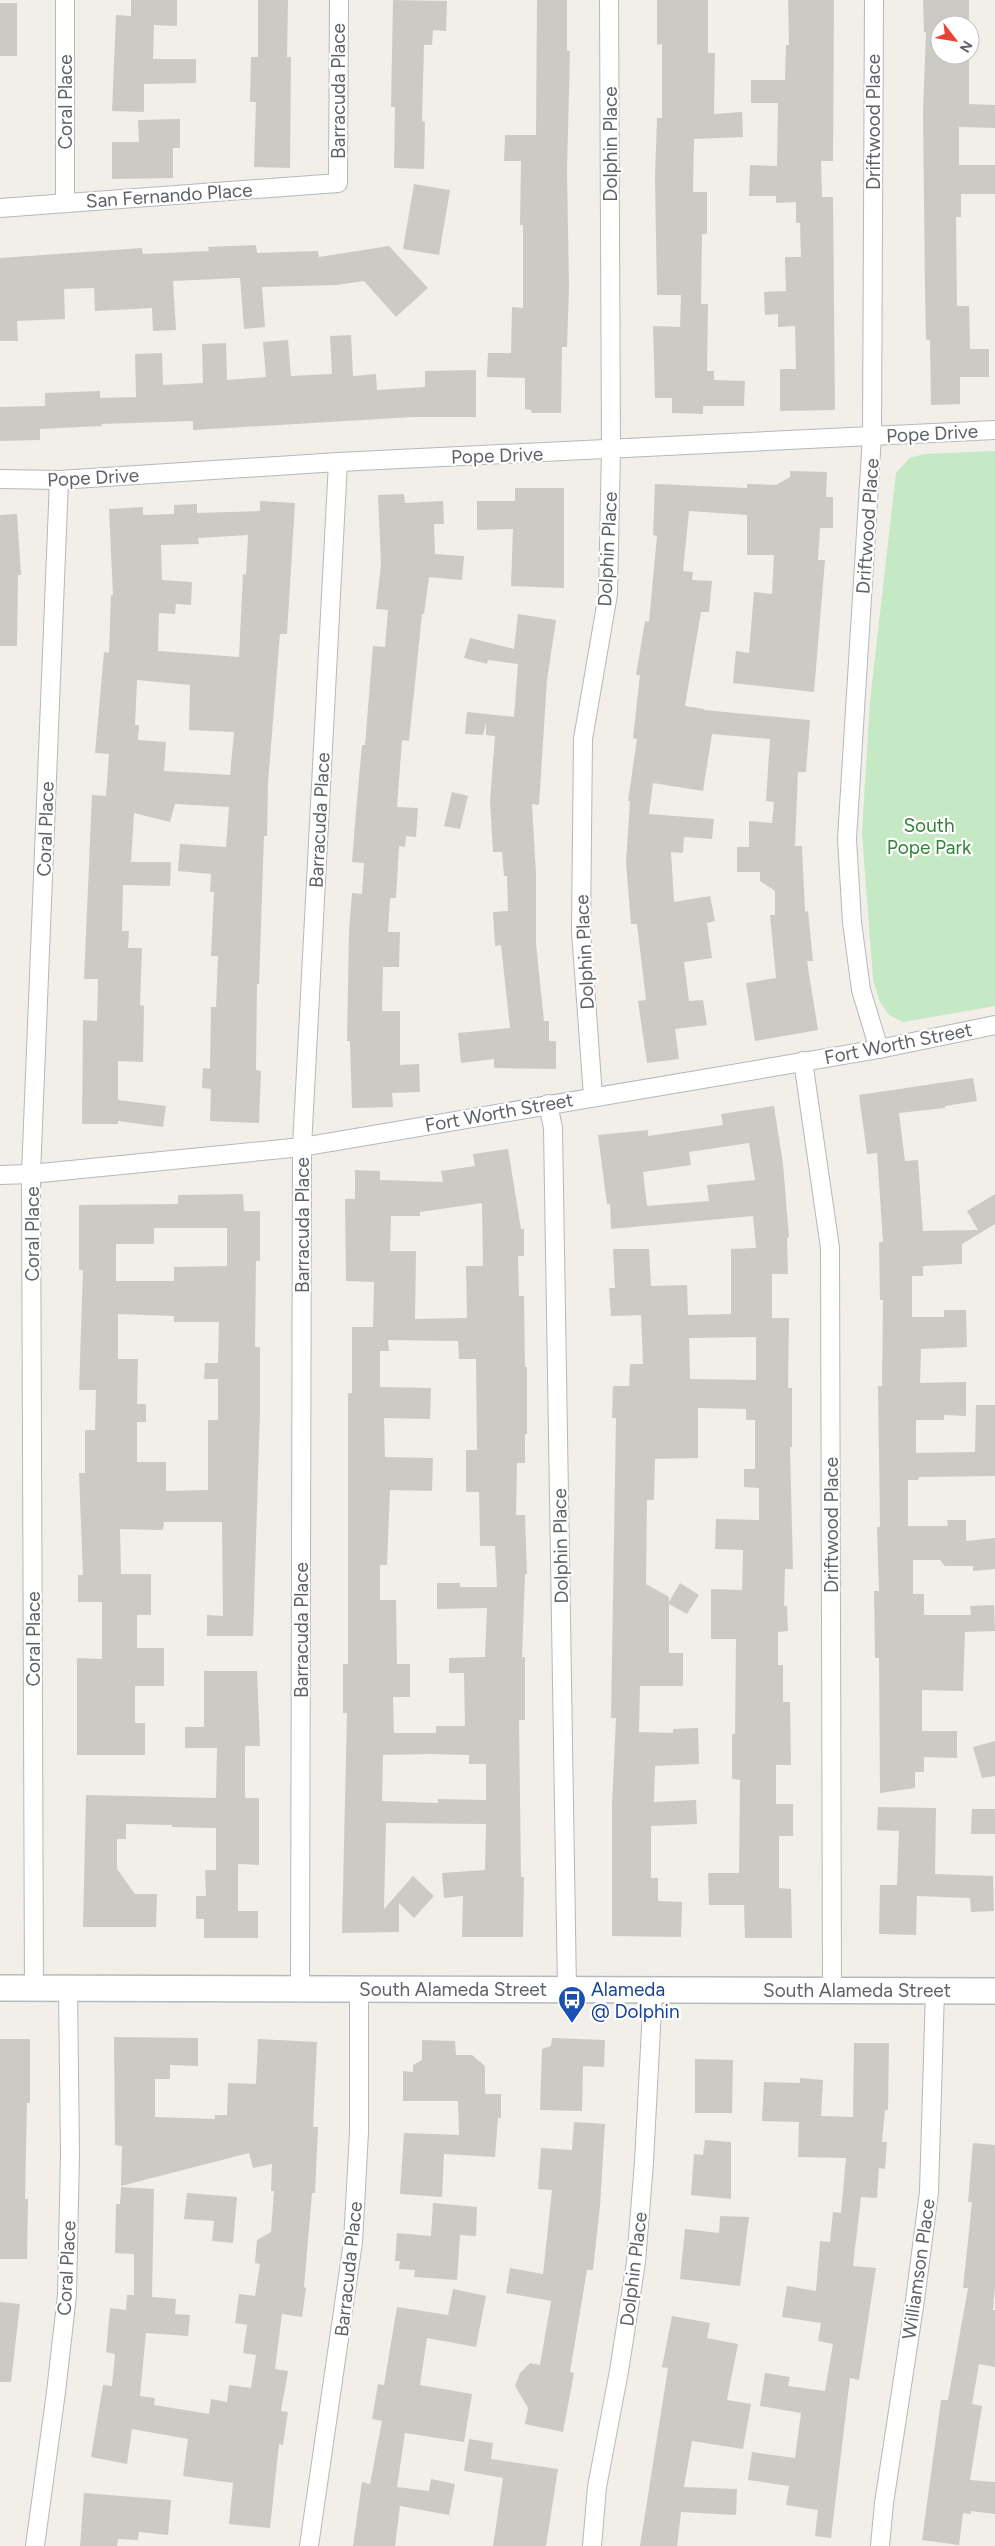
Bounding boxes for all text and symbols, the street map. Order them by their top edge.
north arrow [930,15,980,65]
street label: Barracuda Place [327,23,350,159]
text: N [956,37,976,55]
street label: Coral Place [54,54,77,150]
street label: Driftwood Place [862,54,885,190]
street label: Dolphin Place [599,86,622,202]
street label: San Fernando Place [85,178,253,213]
street label: Pope Drive [885,420,979,447]
street label: Pope Drive [451,442,543,469]
street label: Driftwood Place [851,457,884,595]
street label: Pope Drive [46,464,140,491]
street label: Dolphin Place [593,491,622,607]
street label: Barracuda Place [304,752,335,888]
street label: Coral Place [32,781,59,877]
park label: South Pope Park [887,814,972,859]
street label: Dolphin Place [570,894,599,1010]
street label: Fort Worth Street [822,1018,974,1069]
street label: Fort Worth Street [423,1088,575,1137]
street label: Barracuda Place [291,1157,314,1293]
street label: Coral Place [21,1186,44,1282]
street label: Driftwood Place [820,1457,843,1593]
street label: Dolphin Place [548,1488,573,1604]
street label: Barracuda Place [290,1562,313,1698]
street label: Coral Place [22,1591,45,1687]
street label: South Alameda Street [359,1978,547,2001]
place label: Alameda @ Dolphin [591,1978,680,2023]
street label: South Alameda Street [763,1979,951,2002]
bus stop icon: Alameda @ Dolphin [557,1985,587,2024]
street label: Williamson Place [897,2197,940,2341]
street label: Barracuda Place [330,2200,367,2338]
street label: Dolphin Place [615,2210,652,2328]
street label: Coral Place [53,2220,80,2316]

